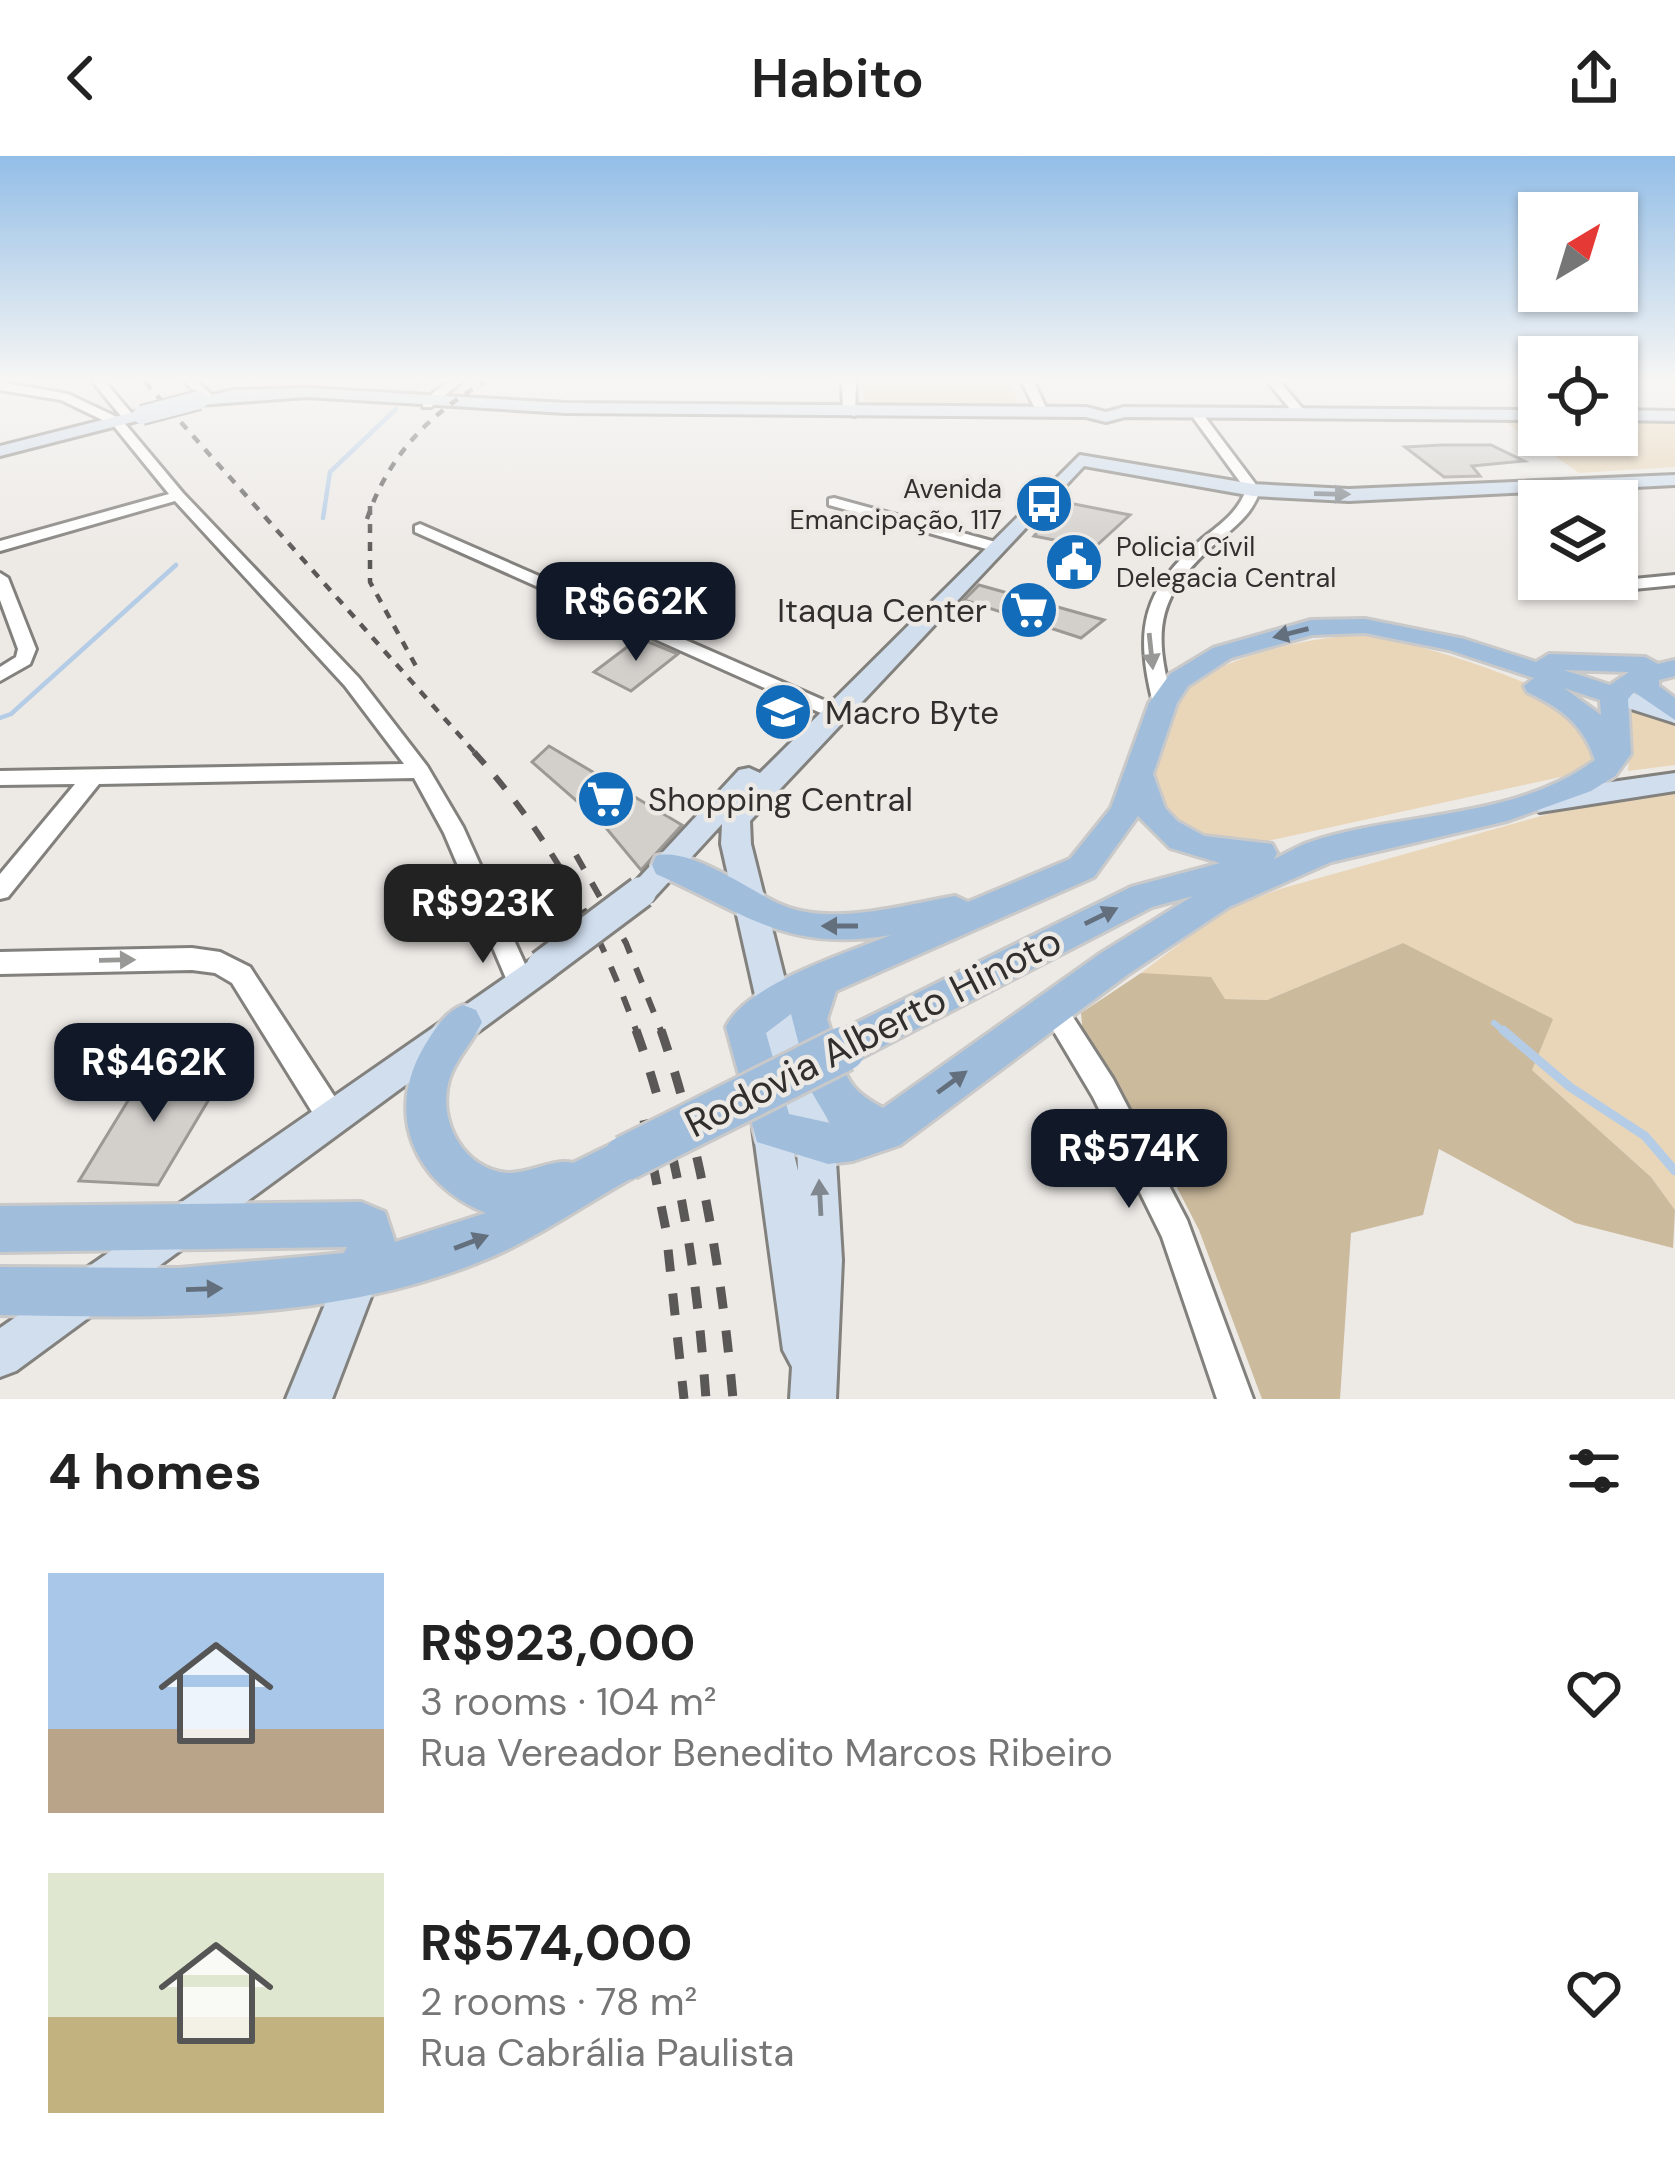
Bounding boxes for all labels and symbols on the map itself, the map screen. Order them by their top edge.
north arrow [1518,192,1638,312]
place label: Avenida Emancipação, 117 [789,471,1002,537]
bus stop icon: Avenida Emancipação, 117 [1013,473,1075,535]
one-way arrow [1314,484,1352,503]
place label: Policia Cívil Delegacia Central [1116,529,1336,595]
public building icon: Policia Cívil Delegacia Central [1043,531,1105,593]
pin: R$662K [538,562,734,664]
supermarket icon: Itaqua Center [998,579,1060,641]
place label: Itaqua Center [777,589,987,632]
one-way arrow [1272,624,1309,643]
one-way arrow [1141,633,1160,671]
school or university icon: Macro Byte [752,681,814,743]
place label: Macro Byte [825,691,999,734]
supermarket icon: Shopping Central [575,768,637,830]
place label: Shopping Central [648,778,913,821]
pin: R$923K [385,864,581,966]
one-way arrow [1084,906,1118,926]
street label: Rodovia Alberto Hinoto [676,915,1070,1149]
one-way arrow [820,916,858,936]
one-way arrow [99,951,137,970]
pin: R$462K [56,1023,252,1125]
one-way arrow [936,1071,967,1095]
pin: R$574K [1031,1109,1227,1211]
one-way arrow [810,1178,829,1216]
one-way arrow [454,1231,490,1250]
one-way arrow [186,1280,224,1299]

